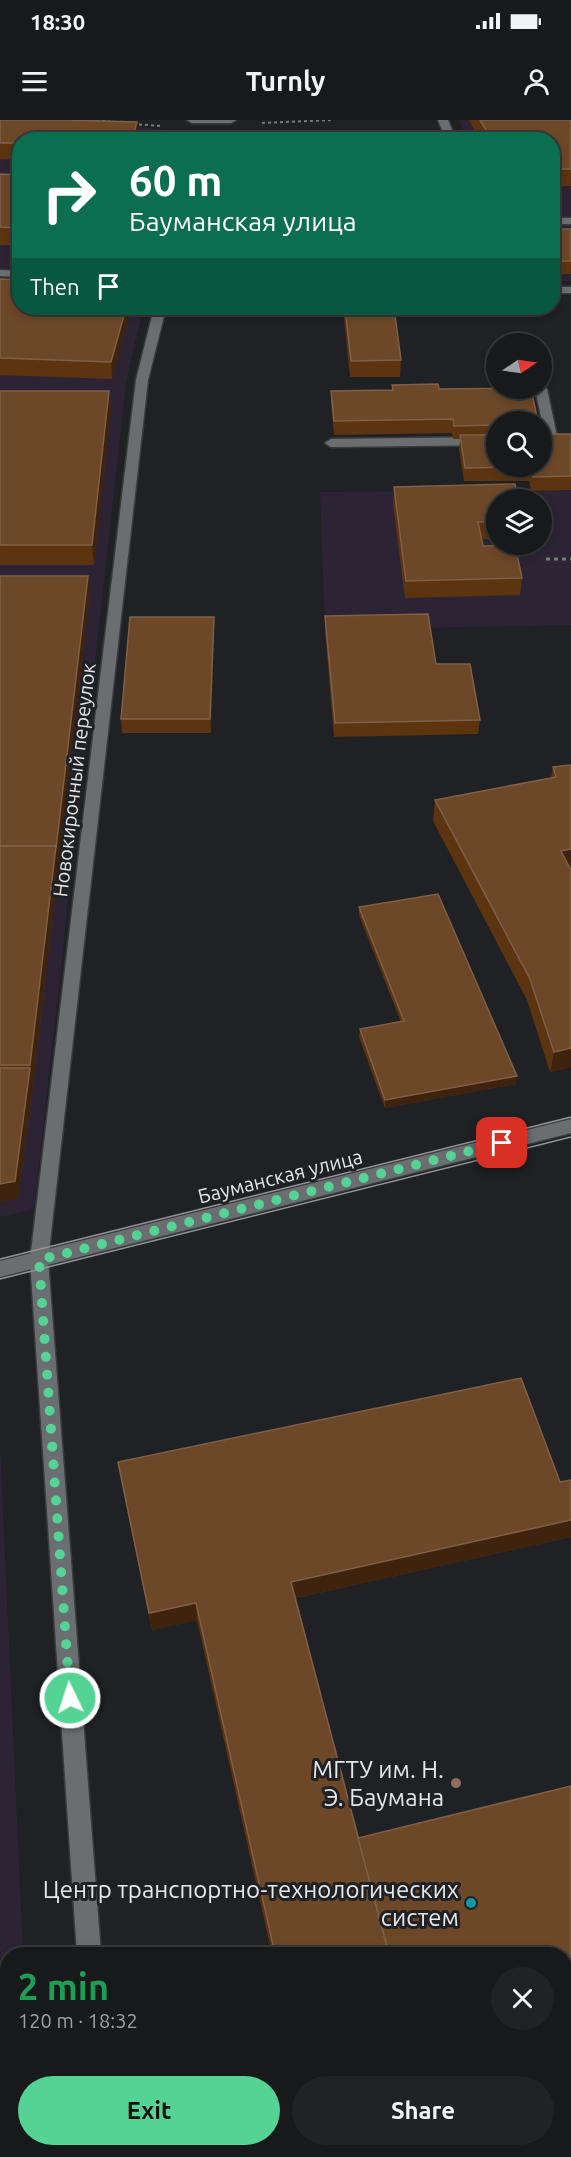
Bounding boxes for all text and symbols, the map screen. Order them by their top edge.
text: 18:30 [30,9,85,34]
icon: menu [18,65,51,98]
icon: person [520,65,553,98]
text: Turnly [246,66,325,96]
icon: right [30,156,108,234]
text: 60 m [129,157,223,204]
text: Бауманская улица [129,206,357,236]
icon: arrive [92,270,125,303]
text: Then [30,274,80,299]
north arrow [486,333,552,399]
map controls [486,333,552,555]
button: search [486,411,552,477]
button: layers [486,489,552,555]
street label: Новокирочный переулок [48,662,100,898]
pin [476,1117,527,1168]
icon: arrive [485,1126,518,1159]
street label: Бауманская улица [195,1144,365,1208]
position arrow [38,1666,102,1730]
place label: МГТУ им. Н. Э. Баумана [312,1756,444,1811]
marker: МГТУ им. Н. Э. Баумана [449,1776,463,1790]
place label: Центр транспортно-технологических систем [43,1876,459,1931]
marker: Центр транспортно-технологических систем [464,1896,478,1910]
text: 2 min [18,1966,109,2007]
button: close [491,1967,554,2030]
text: 120 m · 18:32 [18,2009,138,2032]
button: Exit [18,2076,280,2145]
button: Share [292,2076,554,2145]

